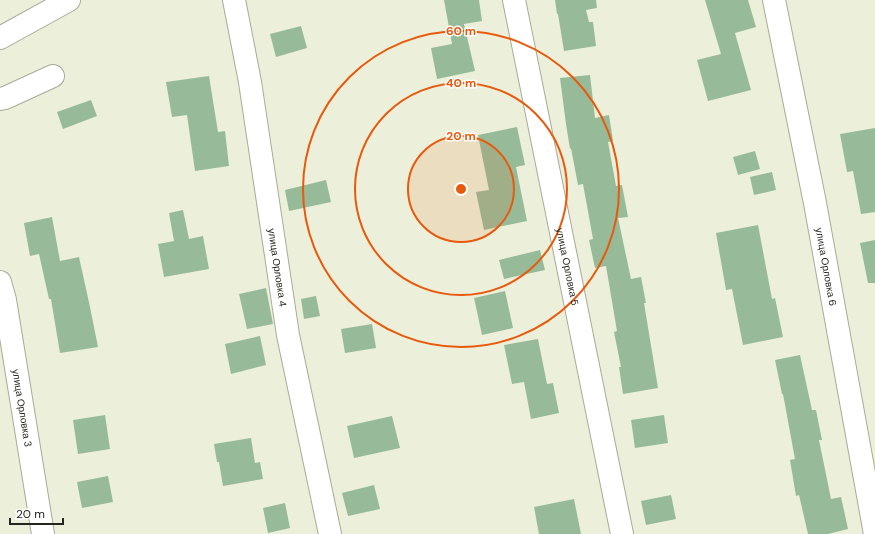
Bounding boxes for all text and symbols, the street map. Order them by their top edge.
text: 60 m [446,23,476,39]
text: 40 m [446,75,476,91]
text: 20 m [446,128,476,144]
centre of rings [454,182,468,196]
street label: улица Орловка 4 [265,227,290,307]
street label: улица Орловка 5 [553,227,582,307]
street label: улица Орловка 6 [813,227,840,307]
street label: улица Орловка 3 [9,368,35,448]
scale bar [10,500,63,526]
text: 20 m [16,506,45,522]

